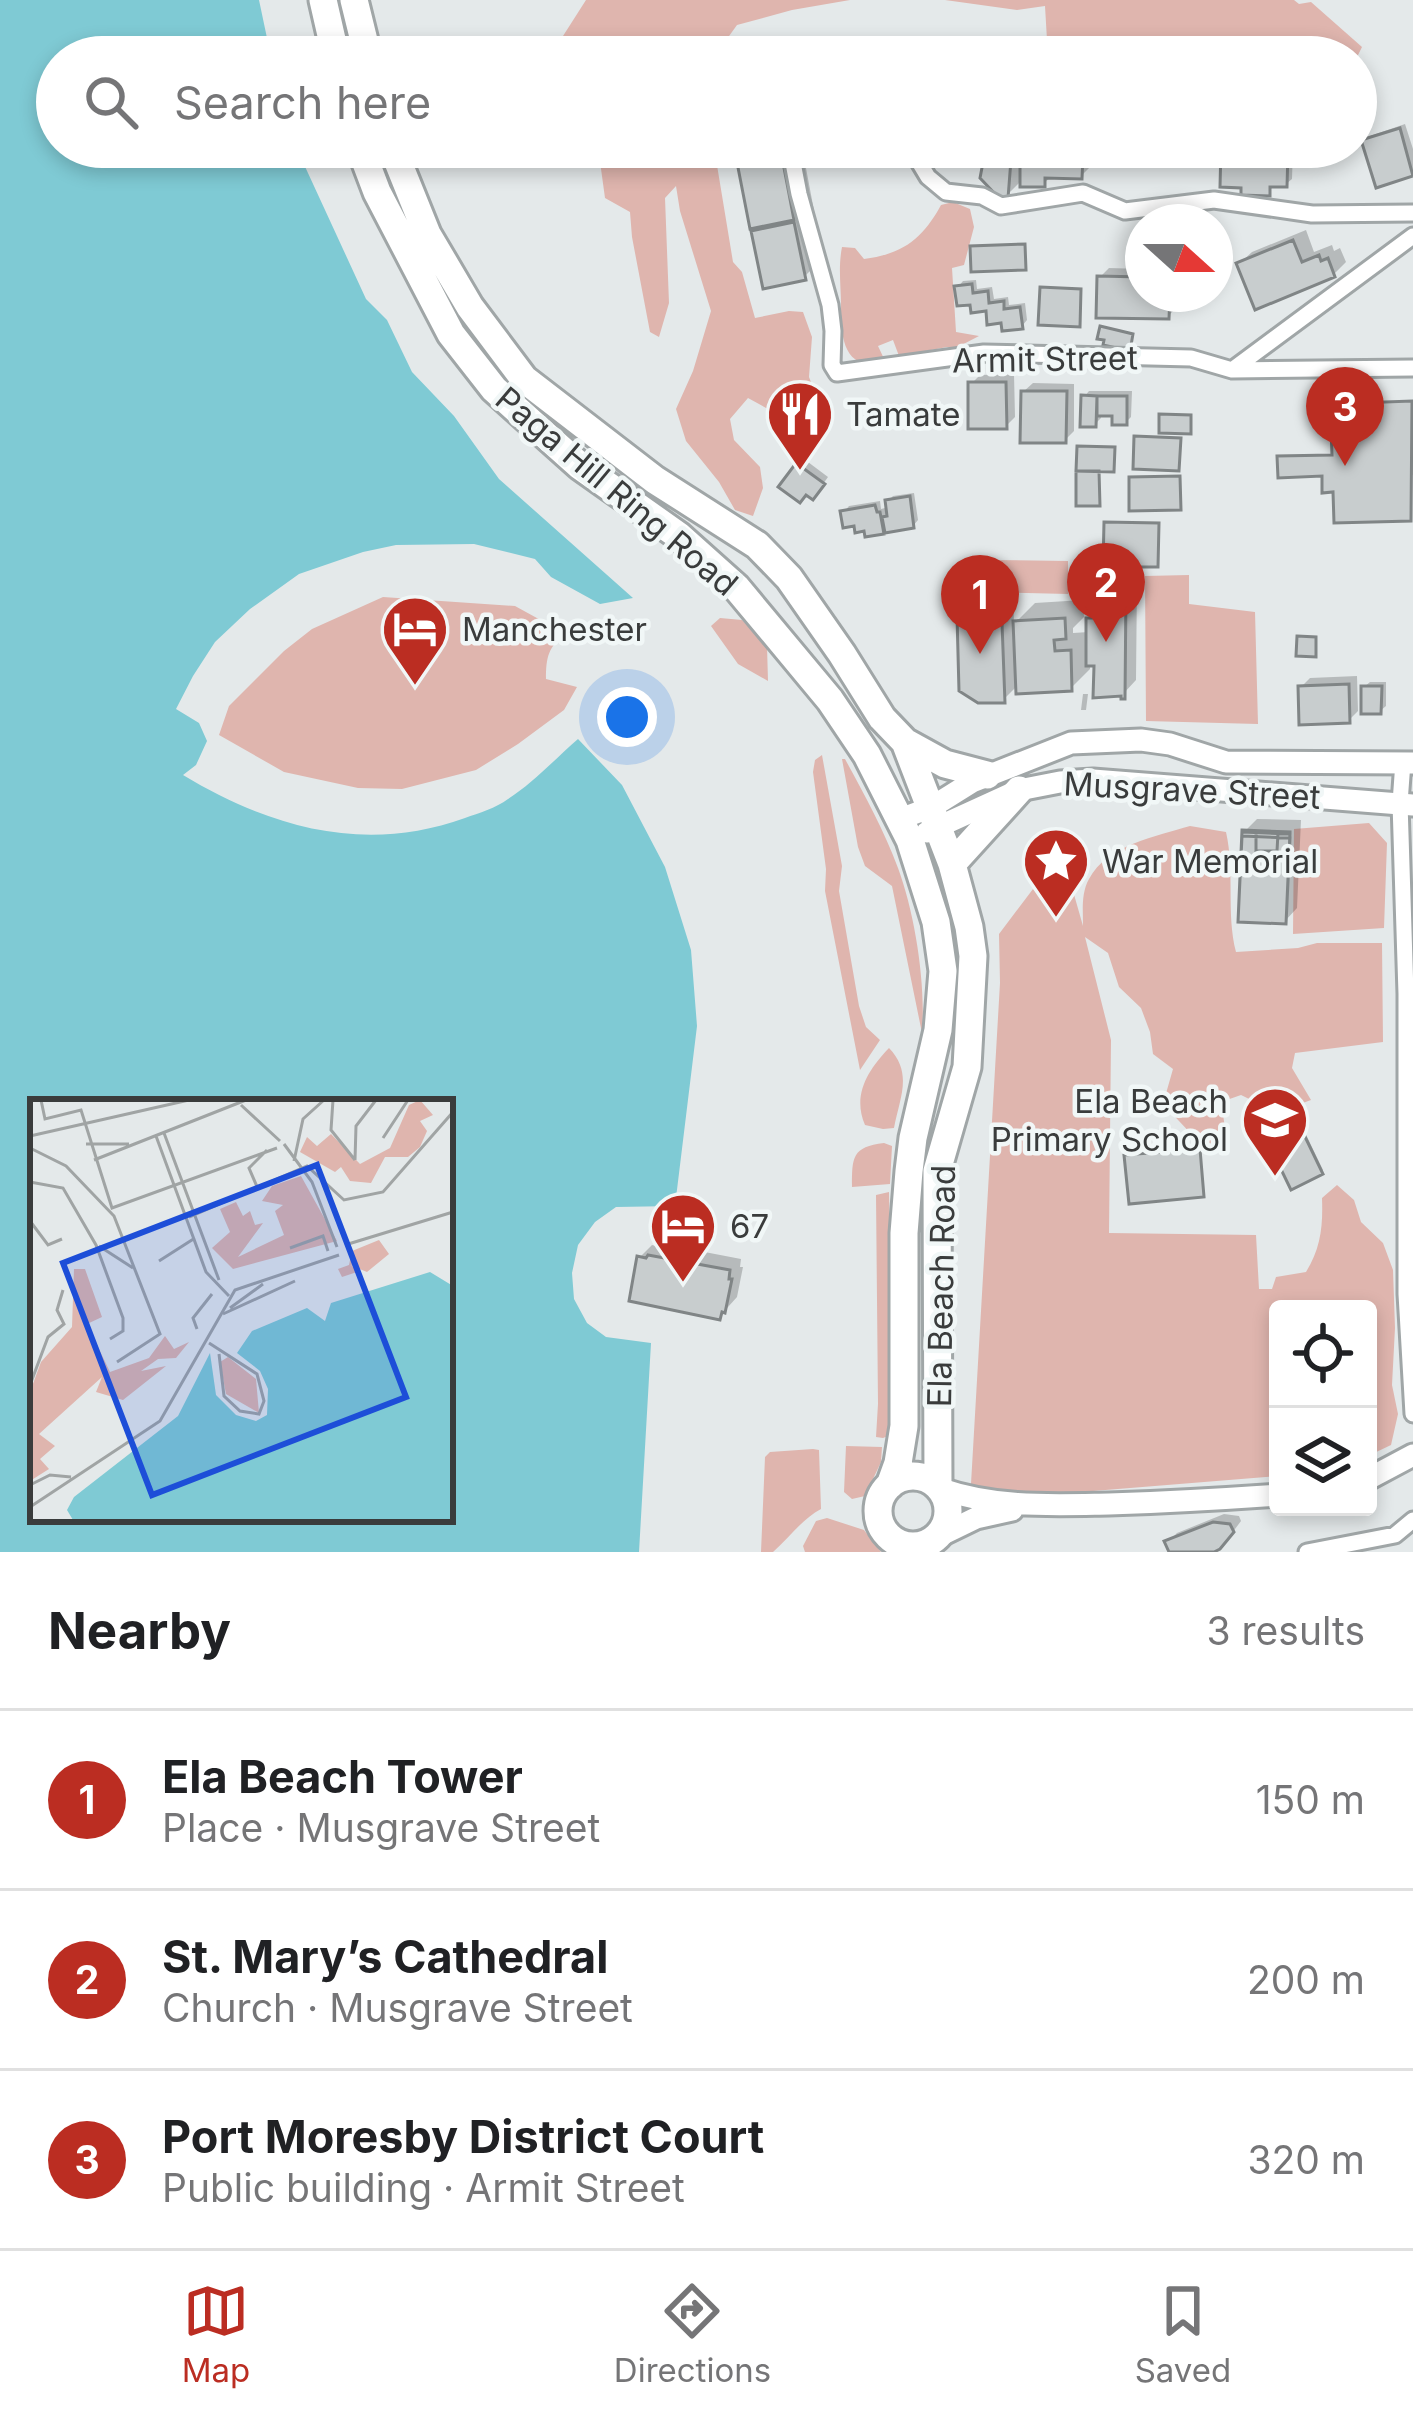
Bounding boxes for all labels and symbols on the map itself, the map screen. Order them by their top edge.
north arrow [1125,204,1233,312]
street label: Armit Street [952,337,1138,381]
pin: 3 [1306,367,1384,466]
street label: Paga Hill Ring Road [488,378,746,604]
restaurant icon: Tamate [765,379,835,473]
place label: Tamate [846,394,961,434]
pin: 2 [1067,543,1145,642]
pin: 1 [941,555,1019,654]
hotel icon: Manchester [380,594,450,688]
place label: Manchester [462,609,647,649]
your location [597,687,657,747]
street label: Musgrave Street [1063,763,1322,817]
place icon: War Memorial [1021,826,1091,920]
place label: War Memorial [1102,841,1318,881]
place label: Ela Beach Primary School [991,1081,1228,1159]
school or university icon: Ela Beach Primary School [1240,1085,1310,1179]
inset map [30,1099,453,1522]
street label: Ela Beach Road [919,1164,963,1408]
hotel icon: 67 [648,1191,718,1285]
place label: 67 [730,1206,769,1246]

